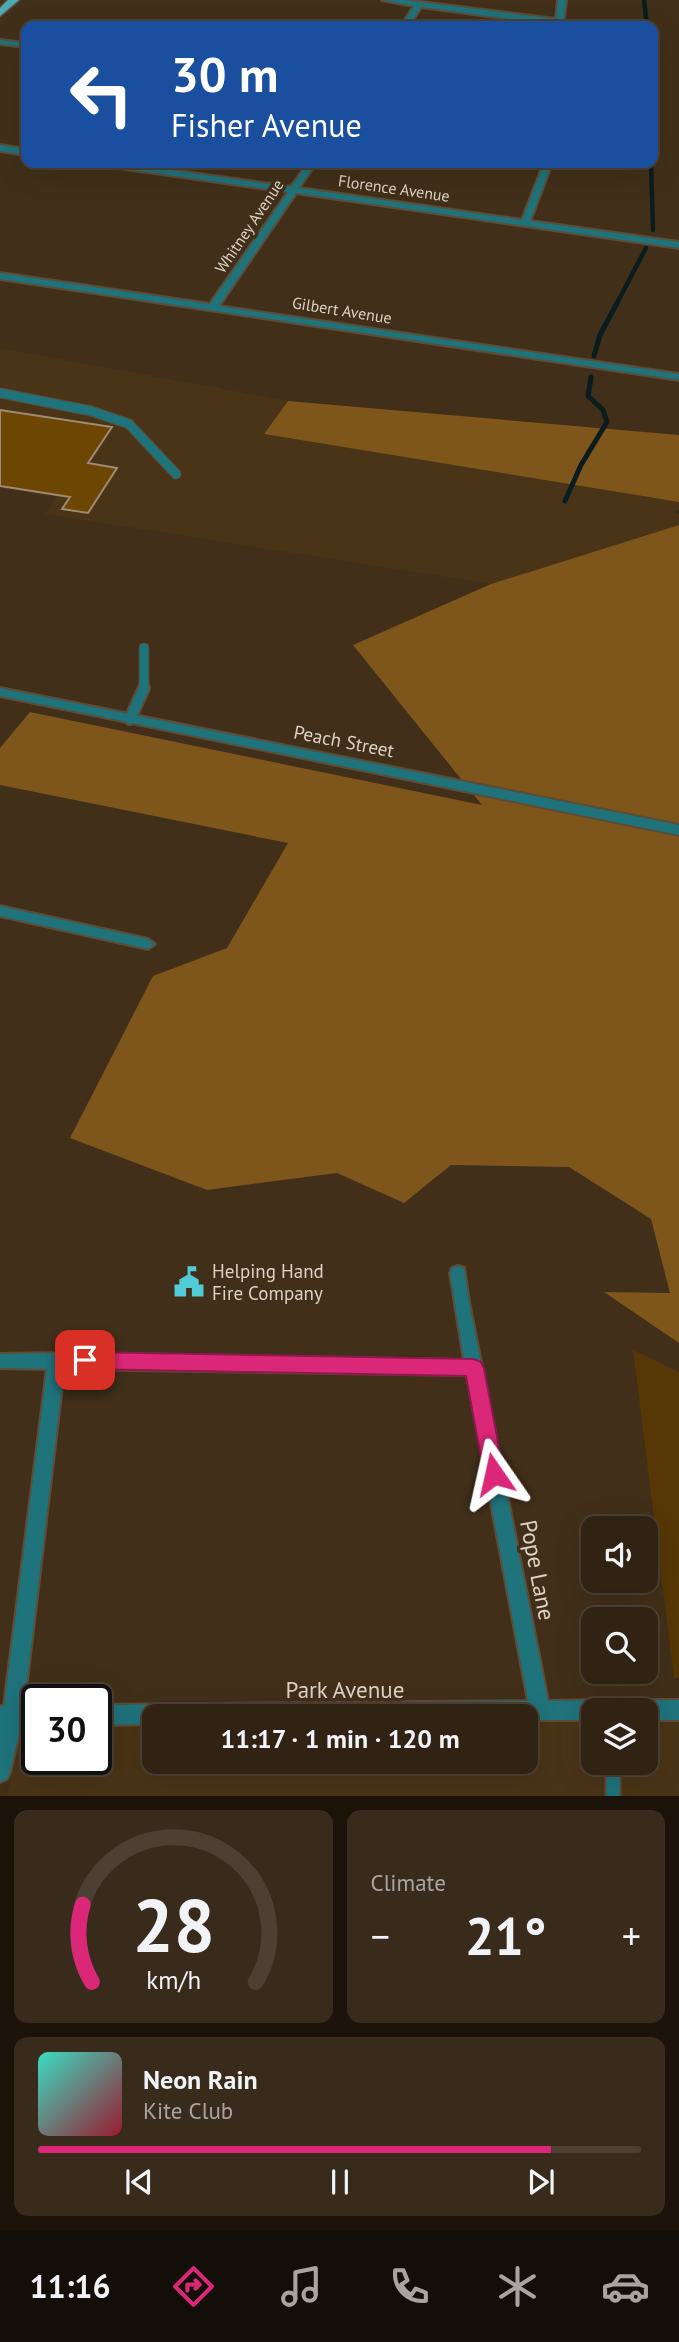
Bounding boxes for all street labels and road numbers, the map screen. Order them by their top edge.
street label: Florence Avenue [337,170,451,206]
street label: Whitney Avenue [210,175,288,277]
street label: Gilbert Avenue [291,292,393,328]
street label: Peach Street [292,720,397,763]
street label: Pope Lane [514,1517,562,1623]
street label: Park Avenue [286,1675,404,1704]

